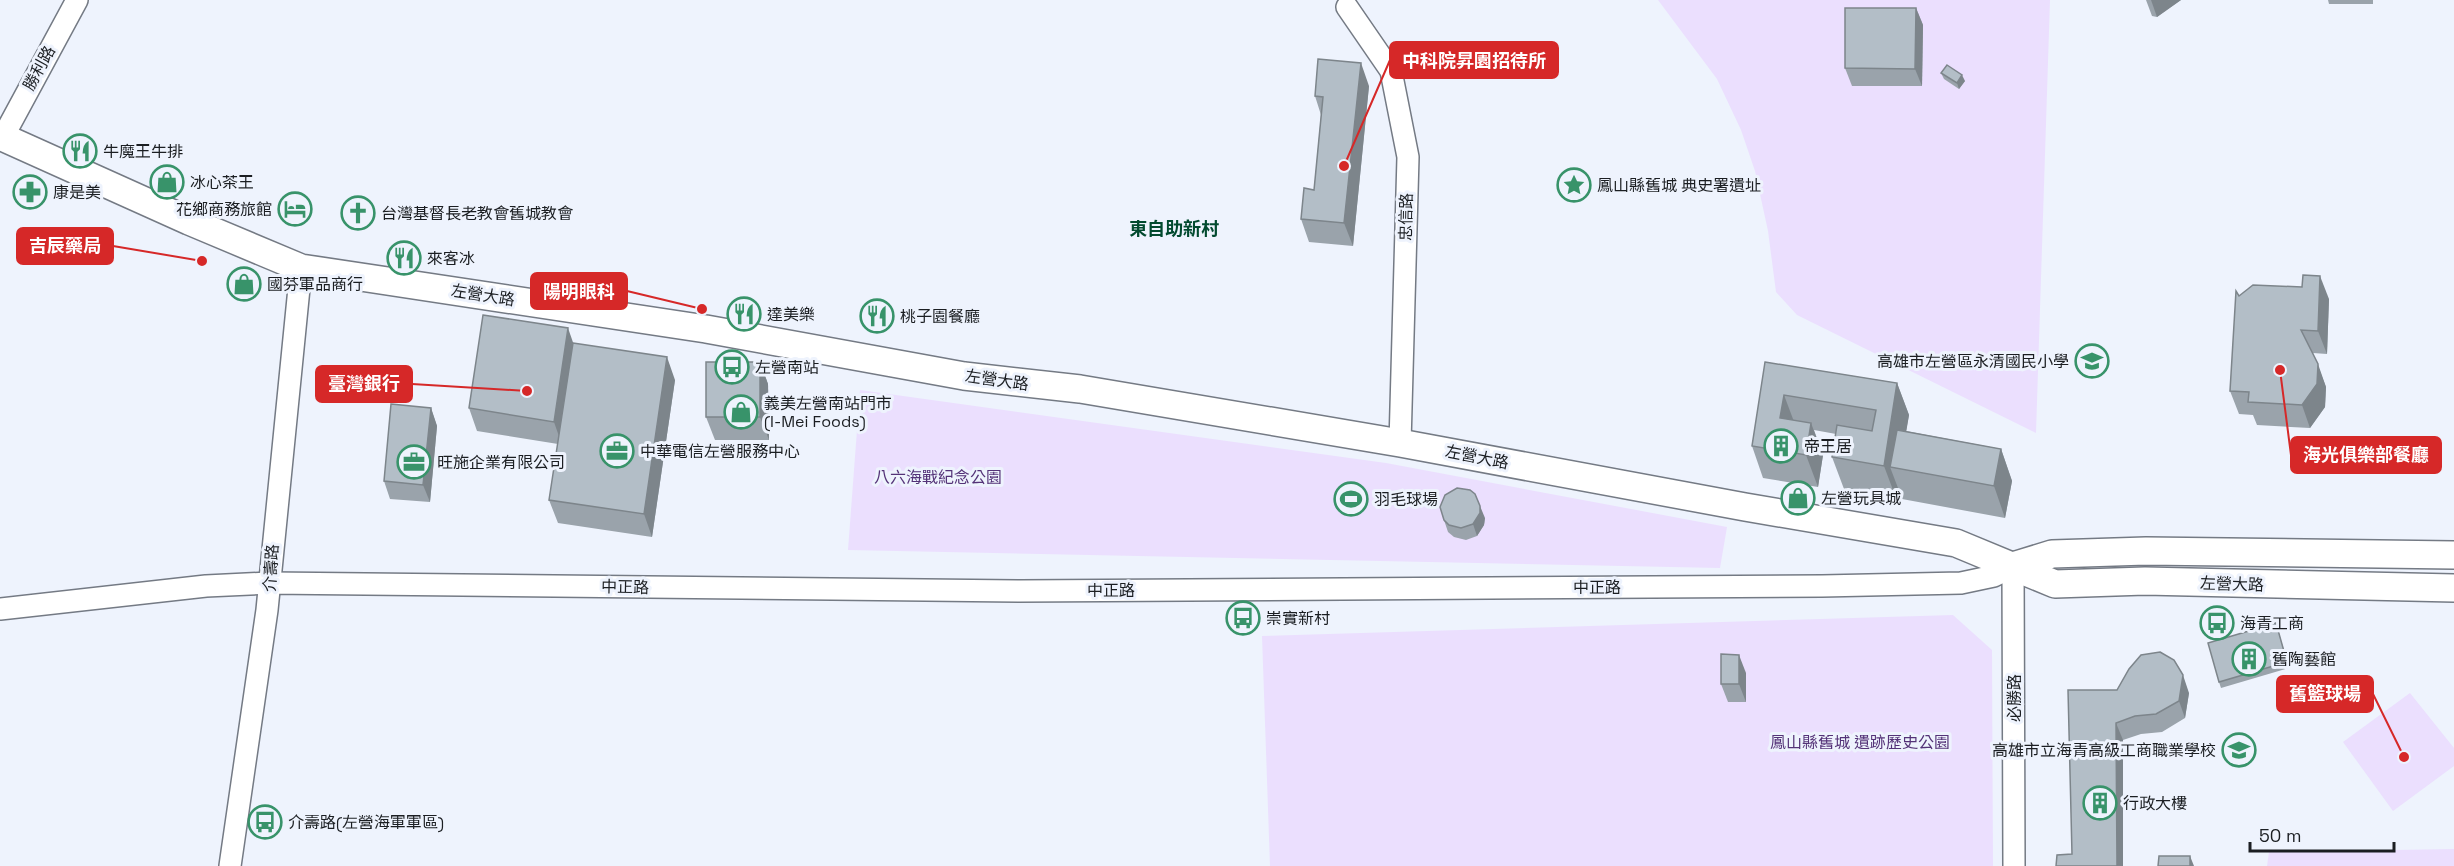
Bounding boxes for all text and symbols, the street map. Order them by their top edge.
street label: 勝利路 [18,42,60,94]
callout: 中科院昇園招待所 [1390,42,1558,78]
text: 中科院昇園招待所 [1402,49,1546,72]
restaurant icon: 牛魔王牛排 [62,133,98,169]
place label: 牛魔王牛排 [103,141,183,162]
shop icon: 冰心茶王 [149,164,185,200]
place icon: 鳳山縣舊城 典史署遺址 [1556,167,1592,203]
place label: 冰心茶王 [190,172,254,193]
pharmacy icon: 康是美 [12,174,48,210]
place label: 鳳山縣舊城 典史署遺址 [1597,175,1761,196]
place label: 康是美 [53,182,101,203]
hotel icon: 花鄉商務旅館 [277,191,313,227]
street label: 忠信路 [1395,193,1417,241]
church icon: 台灣基督長老教會舊城教會 [340,195,376,231]
place label: 花鄉商務旅館 [176,199,272,220]
place label: 台灣基督長老教會舊城教會 [381,203,573,224]
district label: 東自助新村 [1129,217,1219,240]
callout: 吉辰藥局 [17,228,113,264]
text: 吉辰藥局 [29,234,101,257]
restaurant icon: 來客冰 [386,240,422,276]
place label: 來客冰 [427,248,475,269]
shop icon: 國芬軍品商行 [226,266,262,302]
callout: 陽明眼科 [531,273,627,309]
place label: 國芬軍品商行 [267,274,363,295]
street label: 左營大路 [450,280,516,310]
text: 陽明眼科 [543,280,615,303]
restaurant icon: 達美樂 [726,296,762,332]
restaurant icon: 桃子園餐廳 [859,298,895,334]
place label: 達美樂 [767,304,815,325]
place label: 桃子園餐廳 [900,306,980,327]
school or university icon: 高雄市左營區永清國民小學 [2074,343,2110,379]
bus stop icon: 左營南站 [714,349,750,385]
place label: 高雄市左營區永清國民小學 [1877,351,2069,372]
place label: 左營南站 [755,357,819,378]
street label: 左營大路 [964,365,1030,395]
callout: 臺灣銀行 [316,366,412,402]
text: 臺灣銀行 [328,372,400,395]
place label: 義美左營南站門市 (I-Mei Foods) [764,393,892,432]
shop icon: 義美左營南站門市 (I-Mei Foods) [723,394,759,430]
building icon: 帝王居 [1763,428,1799,464]
office icon: 中華電信左營服務中心 [599,433,635,469]
place label: 帝王居 [1804,436,1852,457]
callout: 海光俱樂部餐廳 [2291,437,2441,473]
place label: 中華電信左營服務中心 [640,441,800,462]
street label: 左營大路 [1444,441,1510,473]
text: 海光俱樂部餐廳 [2303,443,2429,466]
office icon: 旺施企業有限公司 [396,444,432,480]
place label: 旺施企業有限公司 [437,452,565,473]
park label: 八六海戰紀念公園 [874,467,1002,488]
shop icon: 左營玩具城 [1780,480,1816,516]
sports icon: 羽毛球場 [1333,481,1369,517]
place label: 左營玩具城 [1821,488,1901,509]
place label: 羽毛球場 [1374,489,1438,510]
street label: 介壽路 [259,543,283,593]
street label: 左營大路 [2200,572,2264,596]
street label: 中正路 [601,576,649,598]
street label: 中正路 [1573,577,1621,598]
street label: 中正路 [1087,580,1135,601]
bus stop icon: 崇實新村 [1225,600,1261,636]
bus stop icon: 海青工商 [2199,605,2235,641]
place label: 崇實新村 [1266,608,1330,629]
place label: 海青工商 [2240,613,2304,634]
building icon: 舊陶藝館 [2231,641,2267,677]
place label: 舊陶藝館 [2272,649,2336,670]
street label: 必勝路 [2004,674,2025,722]
callout: 舊籃球場 [2277,676,2373,712]
text: 舊籃球場 [2289,682,2361,705]
park label: 鳳山縣舊城 遺跡歷史公園 [1770,732,1950,753]
school or university icon: 高雄市立海青高級工商職業學校 [2221,732,2257,768]
place label: 高雄市立海青高級工商職業學校 [1992,740,2216,761]
building icon: 行政大樓 [2082,785,2118,821]
place label: 行政大樓 [2123,793,2187,814]
bus stop icon: 介壽路(左營海軍軍區) [247,804,283,840]
place label: 介壽路(左營海軍軍區) [288,812,444,833]
scale bar [2250,815,2394,853]
text: 50 m [2259,824,2301,847]

